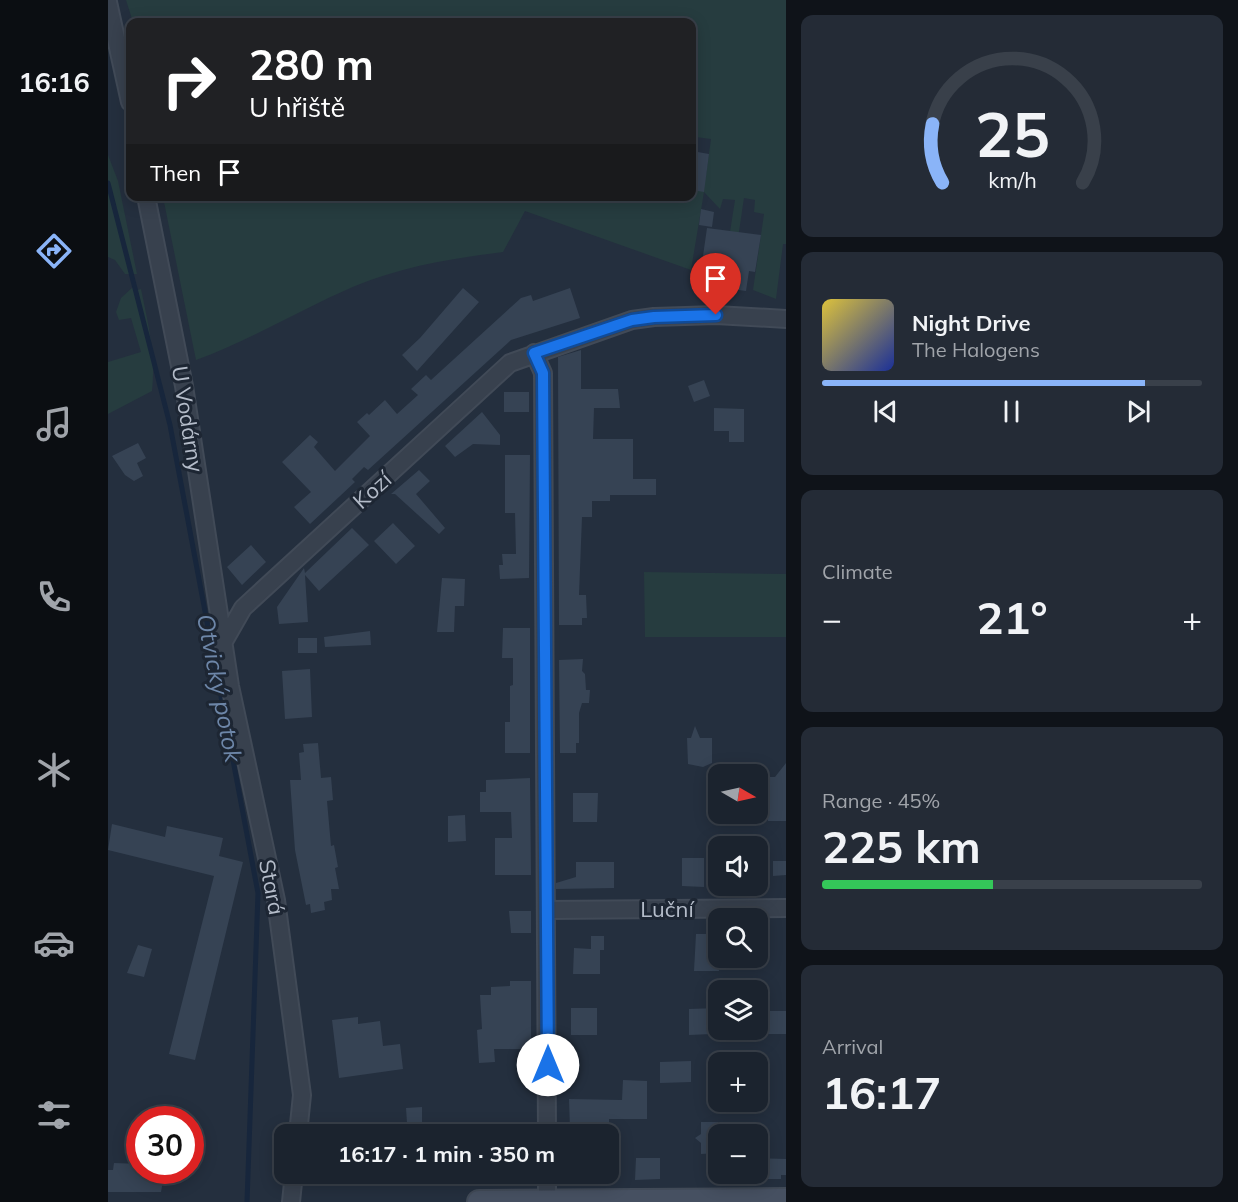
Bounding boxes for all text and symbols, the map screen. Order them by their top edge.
text: 280 m [249,38,374,91]
icon: right [150,42,228,120]
text: 16:16 [18,65,90,99]
text: U hřiště [249,90,345,124]
text: 25 [975,94,1049,173]
icon: arrive [213,156,246,189]
text: Then [150,159,201,187]
text: km/h [988,167,1036,194]
icon: directions [33,230,75,272]
pin [690,253,741,315]
icon: arrive [699,262,732,295]
text: Night Drive [912,309,1031,337]
text: The Halogens [912,337,1040,362]
street label: U Vodárny [166,364,210,474]
icon: previous [869,395,902,428]
icon: pause [995,395,1028,428]
icon: next [1122,395,1155,428]
icon: music [33,403,75,445]
street label: Kozí [347,464,399,515]
text: Climate [822,559,893,584]
icon: phone [33,576,75,618]
text: 21° [976,589,1048,645]
text: − [822,598,842,639]
text: + [1182,598,1202,639]
water label: Otvický potok [191,611,249,765]
icon: climate [33,749,75,791]
north arrow [708,764,768,824]
map controls [708,764,768,1184]
text: Range · 45% [822,788,940,813]
text: 225 km [822,818,981,874]
button: sound [708,836,768,896]
street label: Stará [253,857,291,917]
street label: Luční [640,895,696,923]
button: search [708,908,768,968]
icon: car [33,922,75,964]
button: layers [708,980,768,1040]
position arrow [516,1033,580,1097]
text: Arrival [822,1034,883,1059]
button: + [708,1052,768,1112]
text: 16:17 [822,1064,941,1120]
icon: filters [33,1094,75,1136]
speed limit sign: 30 [126,1106,204,1184]
button: − [708,1124,768,1184]
text: 16:17 · 1 min · 350 m [338,1140,555,1168]

